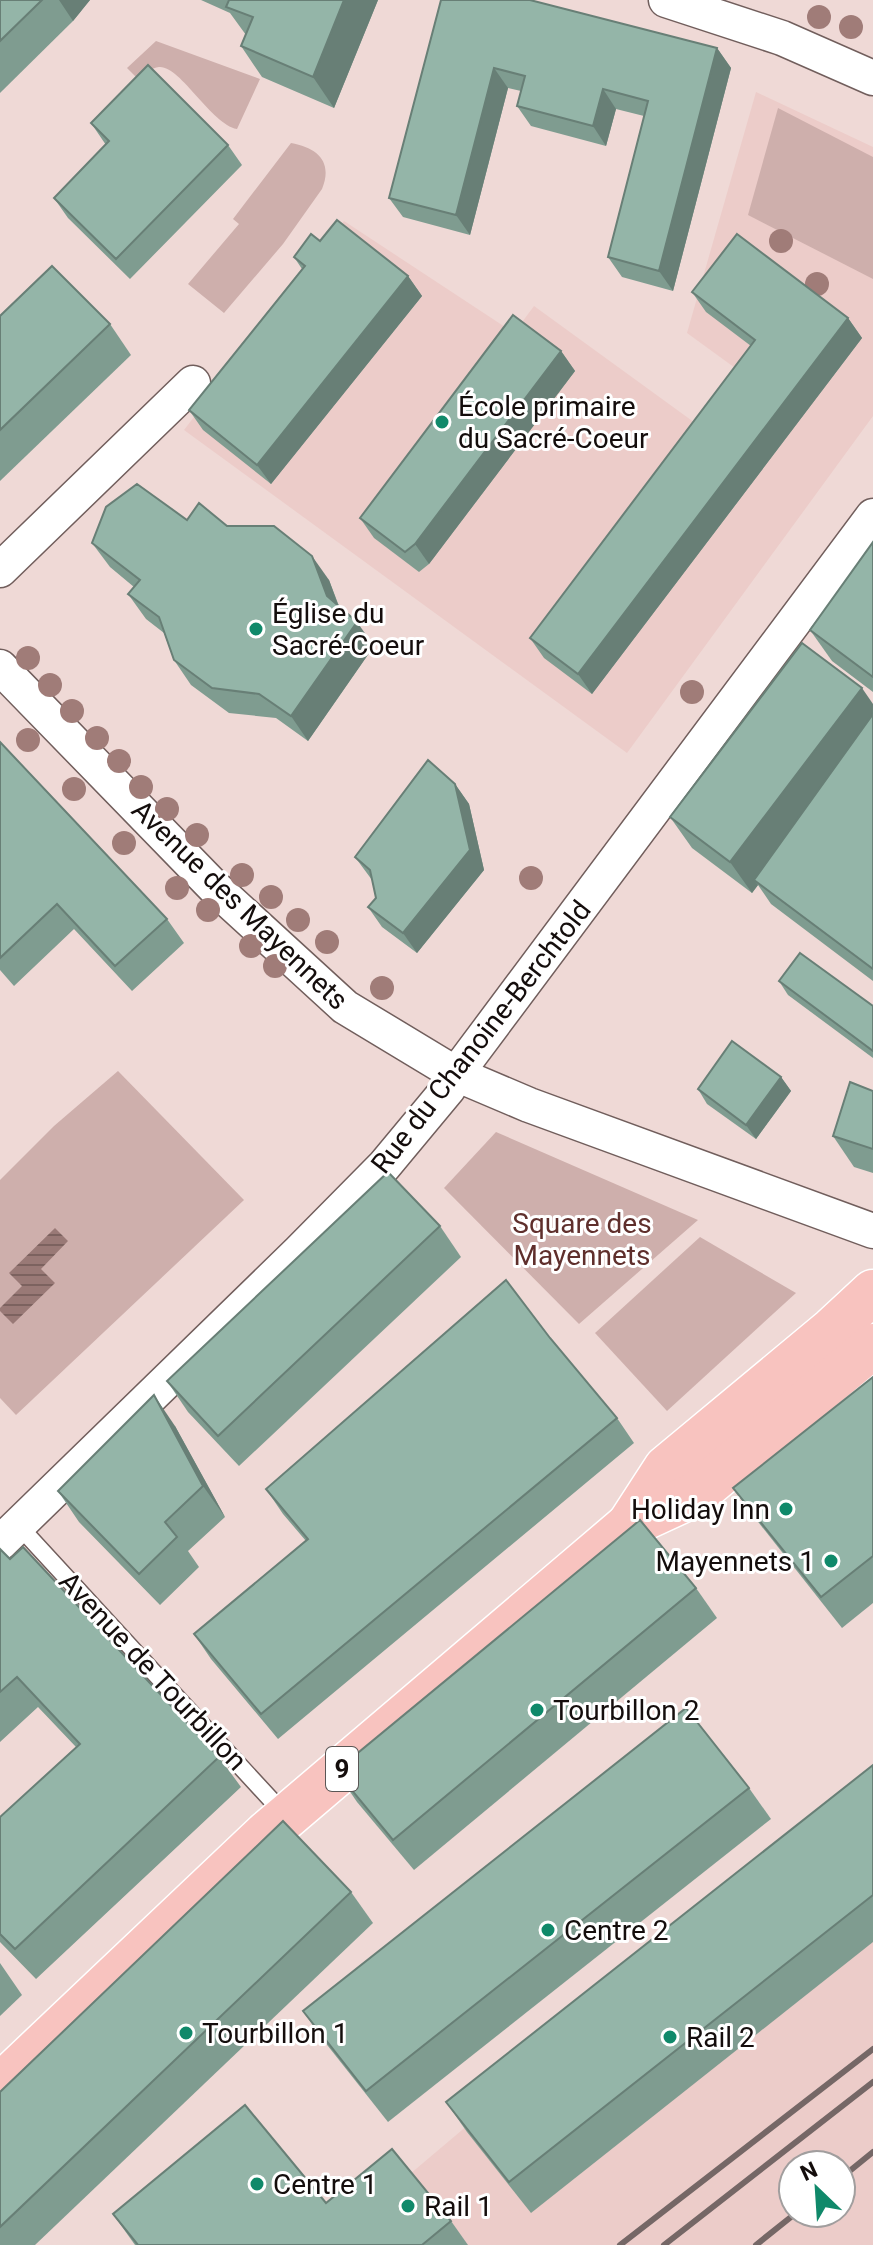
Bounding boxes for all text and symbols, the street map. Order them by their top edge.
place label: École primaire du Sacré-Coeur [458,390,649,455]
marker: École primaire du Sacré-Coeur [433,413,451,431]
place label: Église du Sacré-Coeur [272,597,425,662]
marker: Église du Sacré-Coeur [247,620,265,638]
street label: Avenue des Mayennets [125,793,355,1017]
street label: Rue du Chanoine-Berchtold [364,894,598,1180]
park label: Square des Mayennets [512,1207,652,1272]
place label: Holiday Inn [631,1493,770,1526]
marker: Holiday Inn [777,1500,795,1518]
place label: Mayennets 1 [656,1545,815,1578]
marker: Mayennets 1 [822,1552,840,1570]
street label: Avenue de Tourbillon [52,1565,254,1777]
place label: Tourbillon 2 [553,1694,700,1727]
marker: Tourbillon 2 [528,1701,546,1719]
road number: 9 [326,1747,358,1791]
place label: Centre 2 [564,1914,668,1947]
marker: Centre 2 [539,1921,557,1939]
place label: Tourbillon 1 [202,2017,349,2050]
place label: Rail 2 [686,2021,755,2054]
marker: Tourbillon 1 [177,2024,195,2042]
marker: Rail 2 [661,2028,679,2046]
north arrow [777,2149,857,2229]
text: N [796,2157,821,2186]
place label: Centre 1 [273,2168,377,2201]
marker: Centre 1 [248,2175,266,2193]
place label: Rail 1 [424,2190,493,2223]
marker: Rail 1 [399,2197,417,2215]

